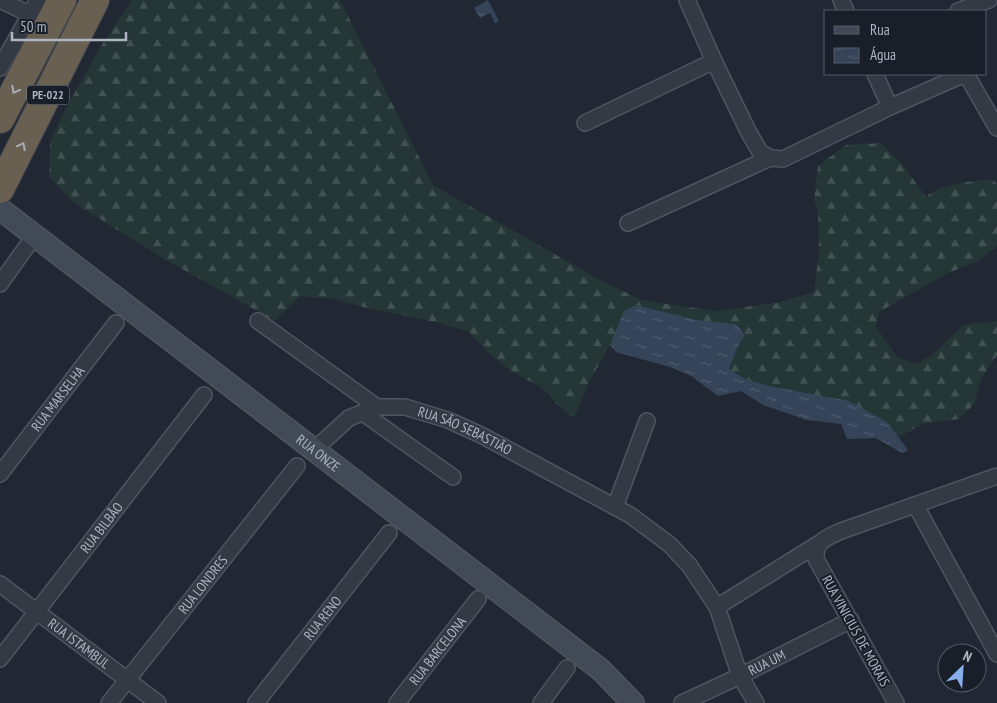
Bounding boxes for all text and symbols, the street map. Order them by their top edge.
scale bar [12,10,126,42]
legend [824,10,987,75]
text: 50 m [20,17,46,36]
text: Rua [870,20,890,39]
text: Água [870,45,896,64]
one-way arrow [11,85,21,94]
road number: PE-022 [27,86,69,104]
one-way arrow [16,142,26,151]
street label: RUA MARSELHA [27,362,89,435]
street label: RUA SÃO SEBASTIÃO [416,402,515,459]
street label: RUA ONZE [293,431,344,476]
street label: RUA BILBÃO [76,498,127,557]
street label: RUA LONDRES [174,552,231,618]
street label: RUA VINICIUS DE MORAIS [818,572,894,690]
street label: RUA RENO [300,592,346,644]
street label: RUA BARCELONA [405,613,470,689]
street label: RUA ISTAMBUL [44,614,114,673]
north arrow [937,643,987,693]
street label: RUA UM [745,646,789,679]
text: N [960,646,975,666]

